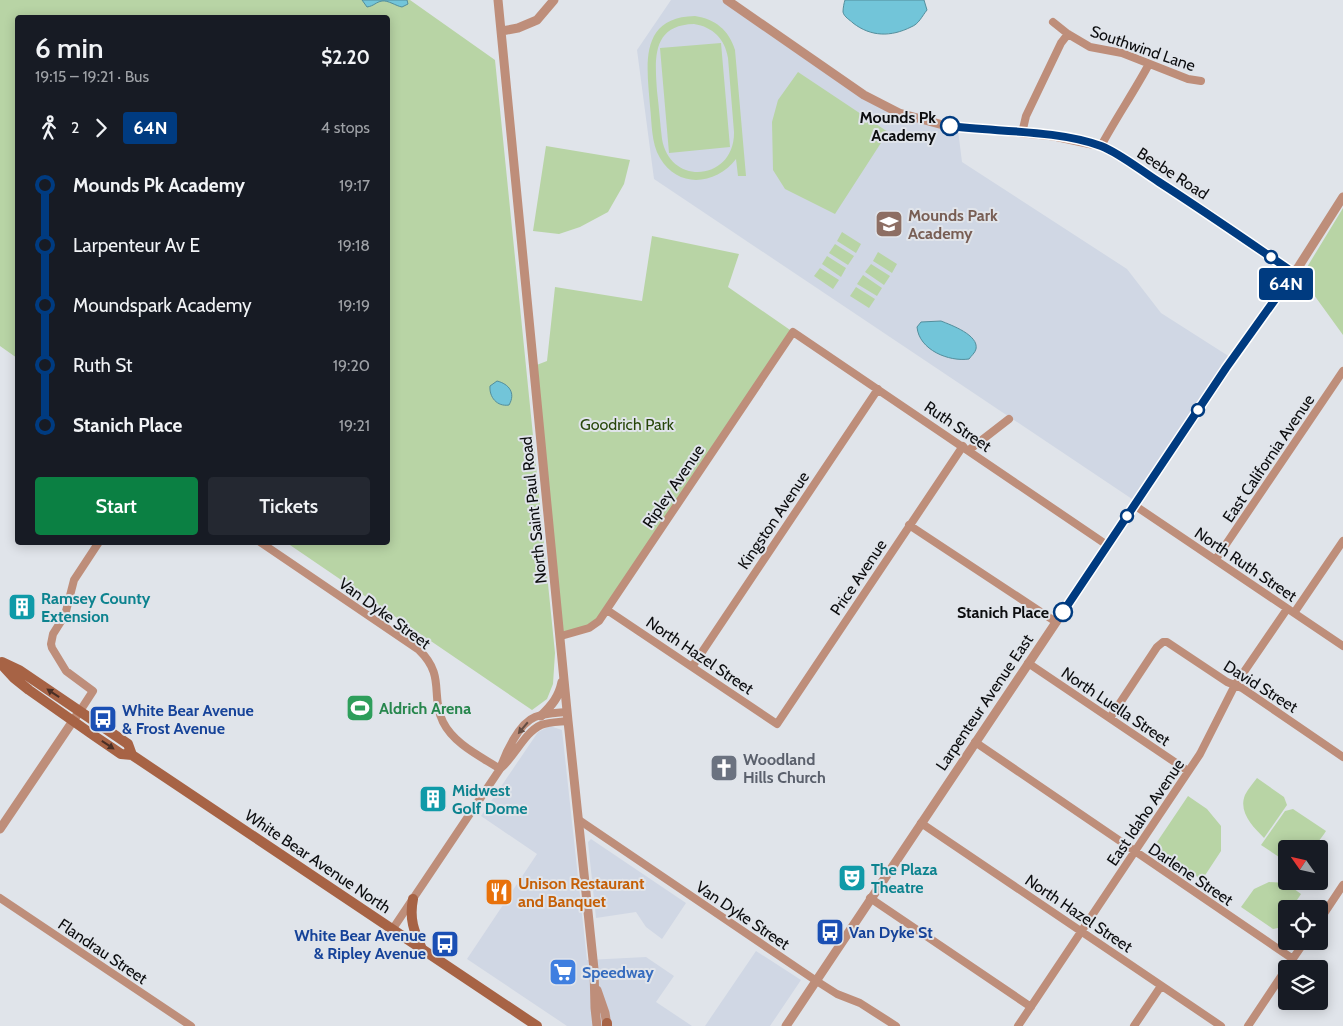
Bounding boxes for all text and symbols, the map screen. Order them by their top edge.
street label: Southwind Lane [1088,22,1198,75]
text: 6 min [35,31,103,65]
text: $2.20 [321,46,370,69]
text: 19:15 – 19:21 · Bus [35,67,149,86]
place label: Mounds Pk Academy [859,108,936,145]
icon: walk [35,114,63,142]
icon: forward [87,114,115,142]
marker: Mounds Pk Academy [940,116,960,136]
text: 64N [133,117,167,139]
text: 2 [71,118,79,137]
text: 4 stops [321,118,370,137]
street label: Beebe Road [1133,143,1212,204]
text: Mounds Pk Academy [73,174,245,197]
text: 19:17 [339,176,370,195]
place label: Mounds Park Academy [908,206,998,243]
school or university icon: Mounds Park Academy [874,209,904,239]
text: Larpenteur Av E [73,234,200,257]
text: 19:18 [337,236,370,255]
unlabelled marker [1264,250,1278,264]
line badge: 64N [1257,268,1315,300]
text: 64N [1269,273,1303,295]
text: Moundspark Academy [73,294,252,317]
text: 19:19 [338,296,370,315]
text: Ruth St [73,354,132,377]
text: 19:20 [333,356,370,375]
street label: East California Avenue [1219,391,1318,526]
street label: Ruth Street [921,397,995,456]
unlabelled marker [1191,403,1205,417]
text: Stanich Place [73,414,182,437]
park label: Goodrich Park [580,415,675,434]
text: 19:21 [339,416,370,435]
street label: North Saint Paul Road [516,435,551,584]
street label: Ripley Avenue [639,441,708,531]
street label: Kingston Avenue [734,468,813,573]
button: Start [35,477,198,535]
button: Tickets [208,477,370,535]
unlabelled marker [1120,509,1134,523]
street label: North Ruth Street [1191,523,1301,606]
street label: Price Avenue [826,536,891,619]
street label: Van Dyke Street [335,574,435,653]
place label: Ramsey County Extension [41,589,151,626]
building icon: Ramsey County Extension [7,592,37,622]
marker: Stanich Place [1053,602,1073,622]
place label: Stanich Place [957,603,1049,622]
street label: North Hazel Street [642,612,758,699]
street label: Larpenteur Avenue East [932,630,1037,774]
street label: David Street [1220,656,1302,717]
street label: North Luella Street [1058,663,1174,750]
one-way arrow [47,689,60,698]
sports icon: Aldrich Arena [345,693,375,723]
place label: Aldrich Arena [379,699,471,718]
place label: White Bear Avenue & Frost Avenue [122,701,254,738]
bus stop icon: White Bear Avenue & Frost Avenue [88,704,118,734]
one-way arrow [518,721,529,734]
one-way arrow [101,740,115,750]
place label: Woodland Hills Church [743,750,826,787]
church icon: Woodland Hills Church [709,753,739,783]
street label: East Idaho Avenue [1103,755,1188,869]
place label: Midwest Golf Dome [452,781,528,818]
building icon: Midwest Golf Dome [418,784,448,814]
street label: White Bear Avenue North [241,806,394,917]
street label: Darlene Street [1145,839,1237,910]
north arrow [1278,840,1328,890]
map controls [1278,840,1328,1010]
place label: The Plaza Theatre [871,860,938,897]
theatre icon: The Plaza Theatre [837,863,867,893]
street label: North Hazel Street [1021,870,1137,957]
place label: Unison Restaurant and Banquet [518,874,645,911]
restaurant icon: Unison Restaurant and Banquet [484,877,514,907]
street label: Van Dyke Street [692,877,794,954]
button: locate [1278,900,1328,950]
street label: Flandrau Street [55,915,151,989]
bus stop icon: Van Dyke St [815,917,845,947]
place label: Van Dyke St [849,923,933,942]
place label: White Bear Avenue & Ripley Avenue [294,926,426,963]
bus stop icon: White Bear Avenue & Ripley Avenue [430,929,460,959]
supermarket icon: Speedway [548,957,578,987]
button: layers [1278,960,1328,1010]
place label: Speedway [582,963,654,982]

